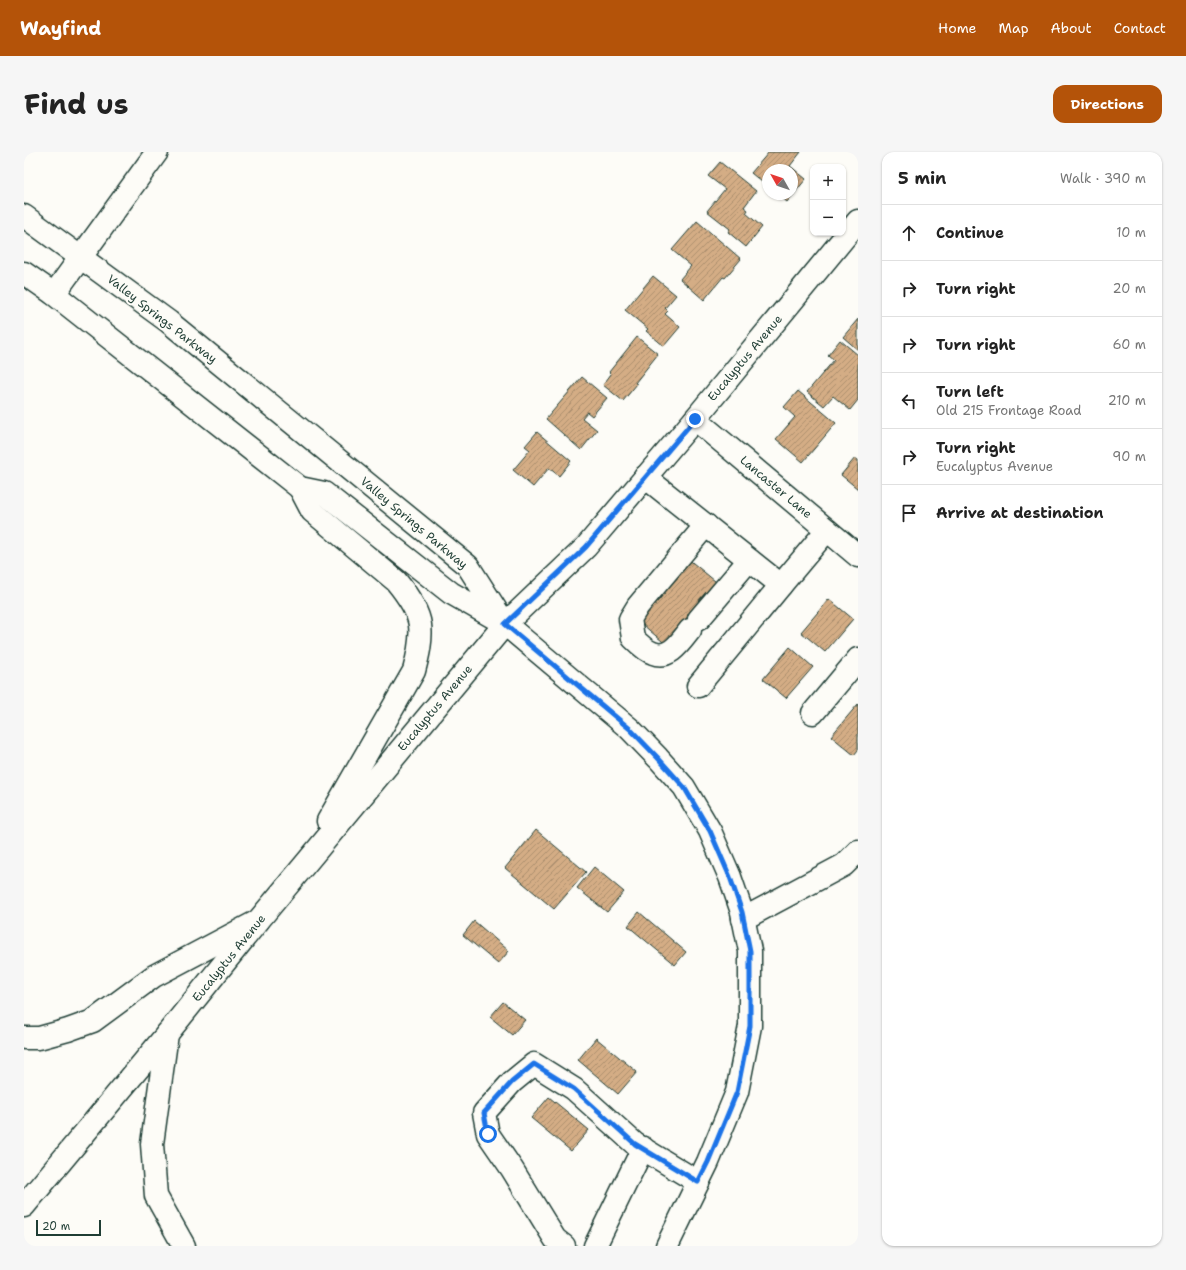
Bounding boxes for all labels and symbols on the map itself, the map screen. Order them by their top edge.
north arrow [762,164,798,200]
street label: Valley Springs Parkway [104,271,220,367]
street label: Eucalyptus Avenue [704,311,786,405]
route end [686,410,704,428]
street label: Lancaster Lane [737,452,816,522]
street label: Valley Springs Parkway [357,473,471,573]
street label: Eucalyptus Avenue [394,661,476,755]
street label: Eucalyptus Avenue [189,911,269,1005]
route start [479,1125,497,1143]
scale bar [36,1218,101,1237]

